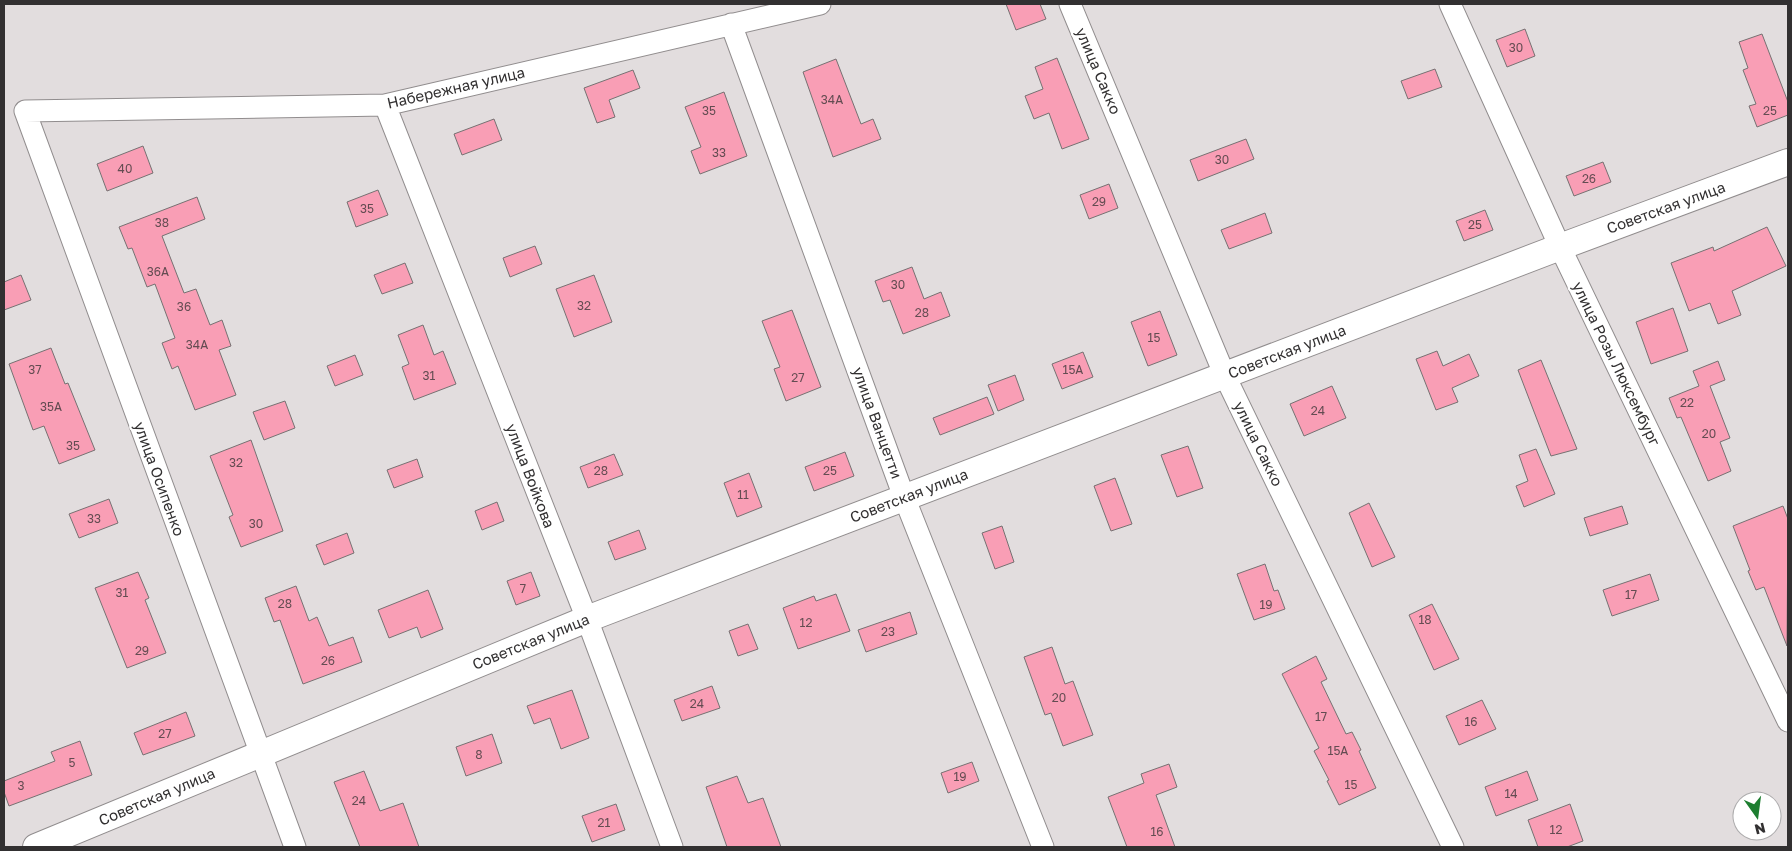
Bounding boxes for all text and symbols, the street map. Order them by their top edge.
street label: улица Сакко [1073,25,1125,117]
house number: 30 [1509,40,1523,55]
street label: Набережная улица [385,62,527,112]
house number: 34А [821,92,843,107]
house number: 35 [702,103,716,118]
house number: 25 [1763,103,1777,118]
house number: 33 [712,145,726,160]
house number: 30 [1215,152,1229,167]
house number: 40 [118,161,132,176]
house number: 26 [1582,171,1596,186]
street label: Советская улица [1604,177,1727,237]
house number: 29 [1092,194,1106,209]
house number: 35 [360,201,374,216]
house number: 38 [155,215,169,230]
house number: 25 [1468,217,1482,232]
house number: 36А [147,264,169,279]
house number: 30 [891,277,905,292]
street label: улица Розы Люксембург [1569,279,1665,449]
house number: 32 [577,298,591,313]
house number: 36 [177,299,191,314]
house number: 28 [915,305,929,320]
street label: Советская улица [1225,320,1348,382]
house number: 15 [1148,330,1160,345]
house number: 34А [186,337,208,352]
house number: 37 [28,362,42,377]
house number: 15А [1063,362,1083,377]
street label: улица Ванцетти [849,364,906,481]
house number: 31 [423,368,436,383]
house number: 27 [791,370,805,385]
house number: 22 [1680,395,1694,410]
street label: улица Сакко [1231,398,1287,489]
house number: 35А [40,399,62,414]
house number: 24 [1311,403,1325,418]
street label: улица Осипенко [131,419,189,538]
street label: улица Войкова [503,421,559,530]
house number: 20 [1702,426,1716,441]
house number: 35 [66,438,80,453]
house number: 32 [229,455,243,470]
house number: 28 [594,463,608,478]
house number: 25 [823,463,837,478]
street label: Советская улица [847,464,970,526]
house number: 11 [737,487,749,502]
house number: 33 [87,511,101,526]
house number: 30 [249,516,263,531]
house number: 7 [520,581,526,596]
house number: 31 [116,585,129,600]
house number: 17 [1625,587,1637,602]
house number: 28 [278,596,292,611]
house number: 19 [1259,597,1273,612]
street label: Советская улица [469,609,592,673]
house number: 18 [1418,612,1432,627]
house number: 12 [800,615,812,630]
house number: 23 [881,624,895,639]
house number: 29 [135,643,149,658]
house number: 26 [321,653,335,668]
house number: 20 [1052,690,1066,705]
house number: 24 [690,696,704,711]
house number: 17 [1315,709,1327,724]
house number: 16 [1464,714,1478,729]
house number: 27 [158,726,172,741]
house number: 15А [1328,743,1348,758]
house number: 8 [475,747,483,762]
house number: 5 [69,755,76,770]
street label: Советская улица [96,763,218,829]
house number: 19 [953,769,967,784]
house number: 15 [1345,777,1357,792]
house number: 3 [17,778,25,793]
house number: 14 [1504,786,1518,801]
north arrow [1732,791,1782,841]
house number: 24 [352,793,366,808]
house number: 21 [598,815,611,830]
text: N [1753,820,1767,839]
house number: 12 [1550,822,1562,837]
house number: 16 [1150,824,1164,839]

